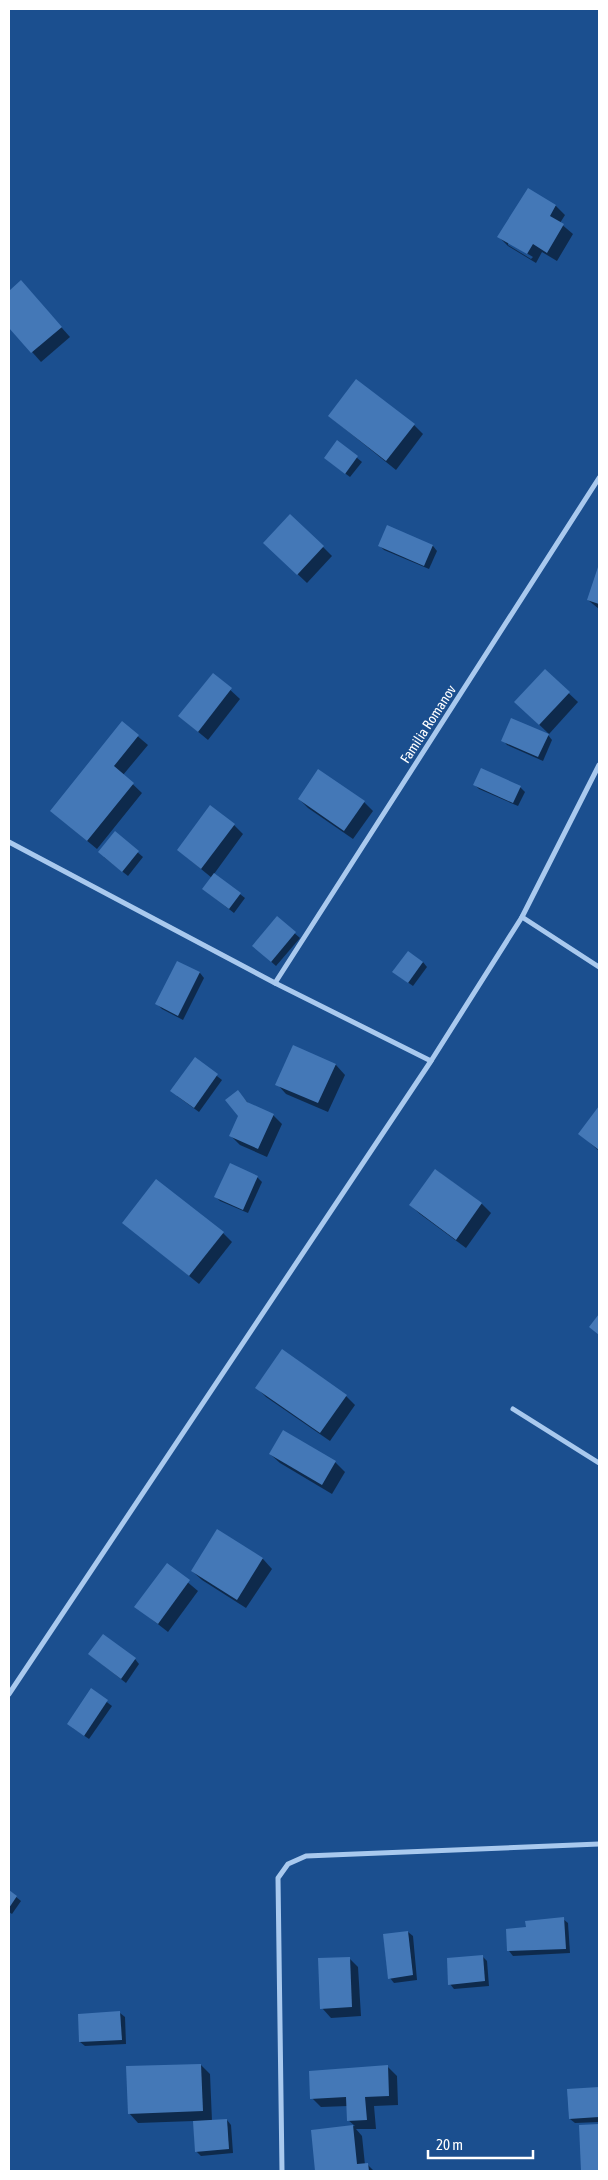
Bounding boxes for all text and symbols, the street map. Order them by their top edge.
street label: Familia Romanov [397,682,459,766]
scale bar [428,2128,533,2160]
text: 20 m [436,2136,463,2153]

